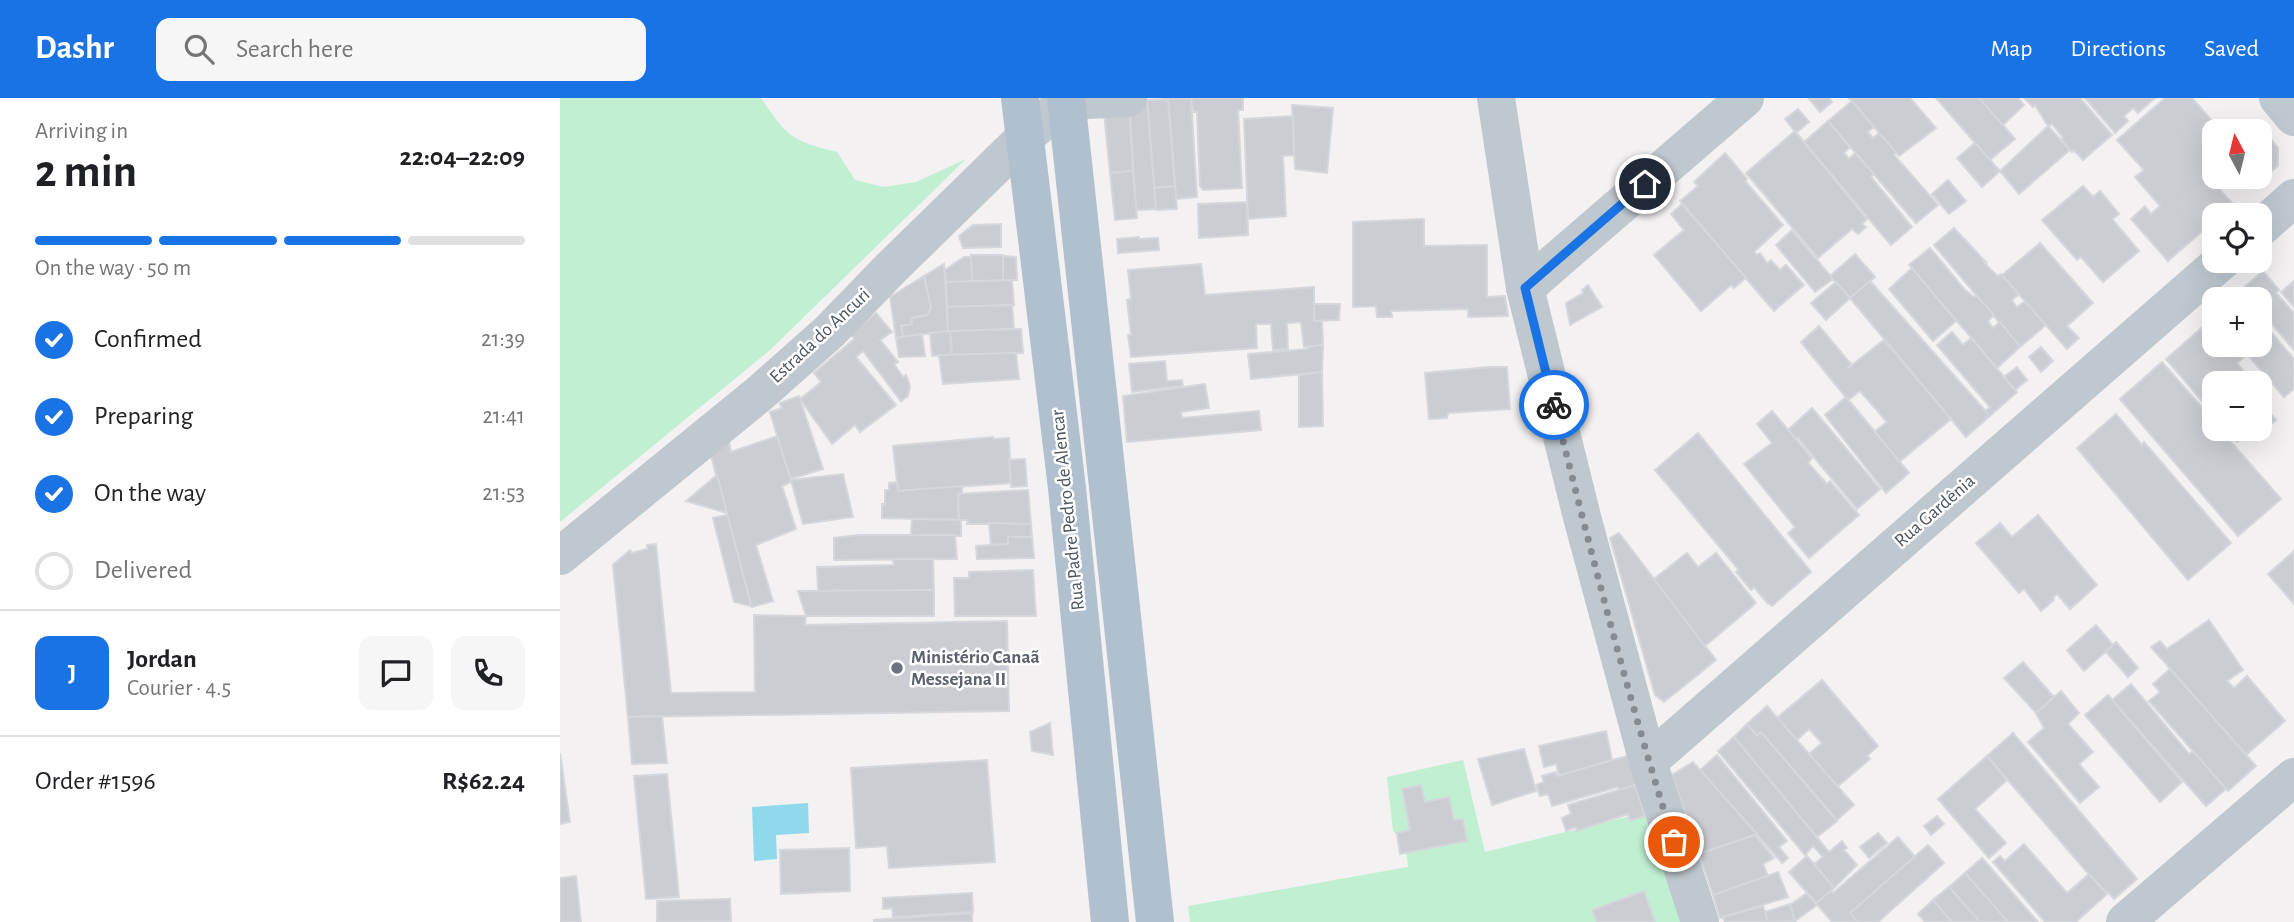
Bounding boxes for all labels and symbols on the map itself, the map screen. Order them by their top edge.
north arrow [2202,119,2272,189]
pin [1615,154,1675,214]
street label: Estrada do Ancuri [766,285,874,387]
courier [1519,370,1589,440]
street label: Rua Padre Pedro de Alencar [1048,409,1088,611]
street label: Rua Gardênia [1891,471,1979,551]
place label: Ministério Canaã Messejana II [911,648,1040,689]
marker: Ministério Canaã Messejana II [889,660,905,676]
pin [1644,812,1704,872]

